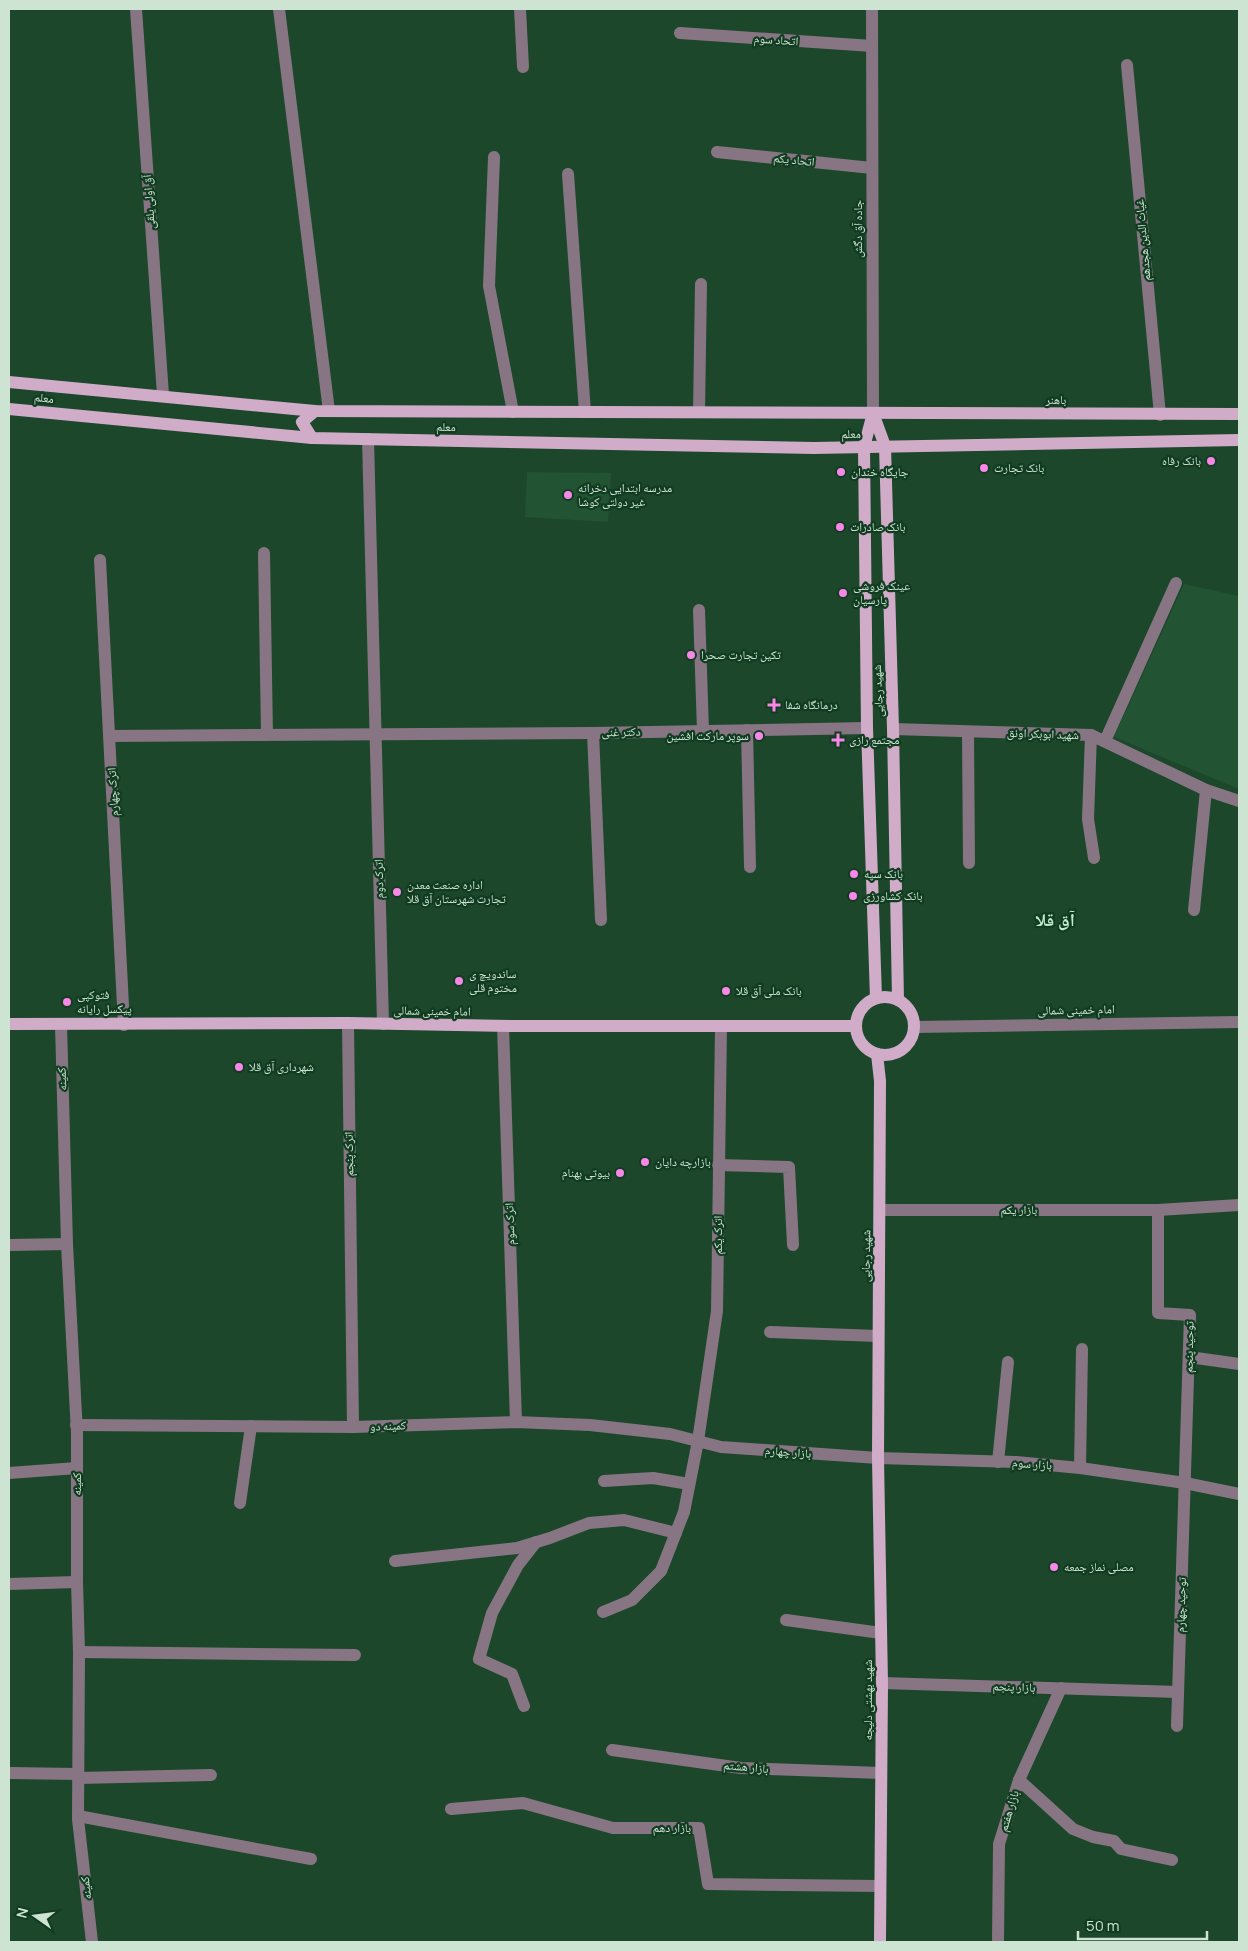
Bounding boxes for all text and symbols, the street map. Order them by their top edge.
street label: اتحاد سوم [753,29,799,50]
street label: اتحاد یکم [773,149,816,170]
street label: آق اولی یلقی [138,173,159,230]
street label: غیاث الدین هجدهم [1130,198,1155,282]
street label: جاده آق دگش [849,200,866,258]
street label: معلم [33,388,55,407]
street label: باهنر [1045,391,1066,408]
street label: معلم [436,418,456,435]
street label: معلم [841,425,861,442]
place label: بانک رفاه [1162,452,1201,469]
marker: بانک رفاه [1205,455,1217,467]
place label: بانک تجارت [994,459,1044,476]
marker: بانک تجارت [978,462,990,474]
place label: جایگاه خندان [851,463,909,480]
marker: جایگاه خندان [835,466,847,478]
place label: مدرسه ابتدایی دخرانه غیر دولتی کوشا [578,479,672,510]
marker: مدرسه ابتدایی دخرانه غیر دولتی کوشا [562,489,574,501]
place label: بانک صادرات [850,518,906,535]
marker: بانک صادرات [834,521,846,533]
place label: عینک فروشی پارسیان [853,577,910,608]
marker: عینک فروشی پارسیان [837,587,849,599]
place label: تکین تجارت صحرا [701,646,781,663]
marker: تکین تجارت صحرا [685,649,697,661]
street label: شهید رجایی [868,664,887,718]
place label: درمانگاه شفا [785,696,838,713]
marker: درمانگاه شفا [767,698,781,712]
street label: دکتر غنی [601,723,641,740]
street label: شهید ابوبکر اونق [1007,724,1079,743]
place label: سوپر مارکت افشین [667,727,749,744]
marker: سوپر مارکت افشین [753,730,765,742]
place label: مجتمع رازی [849,731,899,748]
marker: مجتمع رازی [831,733,845,747]
street label: اترک چهارم [103,767,122,817]
street label: اترک دوم [370,859,387,899]
place label: بانک سپه [864,865,903,882]
marker: بانک سپه [848,868,860,880]
place label: اداره صنعت معدن تجارت شهرستان آق قلا [407,876,506,907]
marker: اداره صنعت معدن تجارت شهرستان آق قلا [391,886,403,898]
place label: بانک کشاورزی [863,887,923,904]
marker: بانک کشاورزی [847,890,859,902]
district label: آق قلا [1035,907,1075,931]
place label: ساندویچ ی مختوم قلی [469,965,517,996]
marker: ساندویچ ی مختوم قلی [453,975,465,987]
place label: بانک ملی آق قلا [736,982,802,999]
marker: بانک ملی آق قلا [720,985,732,997]
place label: فتوکپی پیکسل رایانه [77,986,132,1017]
marker: فتوکپی پیکسل رایانه [61,996,73,1008]
street label: امام خمینی شمالی [1037,1000,1115,1019]
street label: امام خمینی شمالی [393,1001,471,1020]
place label: شهرداری آق قلا [249,1058,314,1075]
marker: شهرداری آق قلا [233,1061,245,1073]
street label: کمینه [53,1067,70,1091]
street label: اترک پنجم [340,1131,357,1177]
place label: بازارچه دایان [655,1153,711,1170]
marker: بازارچه دایان [639,1156,651,1168]
place label: بیوتی بهنام [562,1164,610,1181]
marker: بیوتی بهنام [614,1167,626,1179]
street label: بازار یکم [1001,1201,1037,1218]
street label: اترک سوم [500,1202,519,1245]
street label: اترک یکم [709,1215,726,1254]
street label: شهید رجایی [857,1229,874,1282]
street label: توحید پنجم [1180,1321,1197,1373]
street label: کمینه دو [370,1416,406,1435]
street label: بازار چهارم [764,1441,812,1462]
street label: بازار سوم [1011,1454,1053,1473]
street label: کمینه [68,1472,85,1496]
place label: مصلی نماز جمعه [1064,1558,1134,1575]
marker: مصلی نماز جمعه [1048,1561,1060,1573]
street label: توحید چهارم [1171,1576,1190,1633]
street label: شهید بهشتی دلیجه [859,1659,876,1740]
street label: بازار پنجم [992,1677,1036,1696]
street label: بازار هشتم [723,1756,769,1777]
street label: بازار هفتم [994,1788,1023,1834]
street label: بازار دهم [653,1819,691,1836]
street label: کمینه [76,1876,95,1901]
north arrow [10,1891,60,1941]
text: N [11,1906,32,1920]
scale bar [1078,1908,1207,1940]
text: 50 m [1086,1915,1120,1936]

